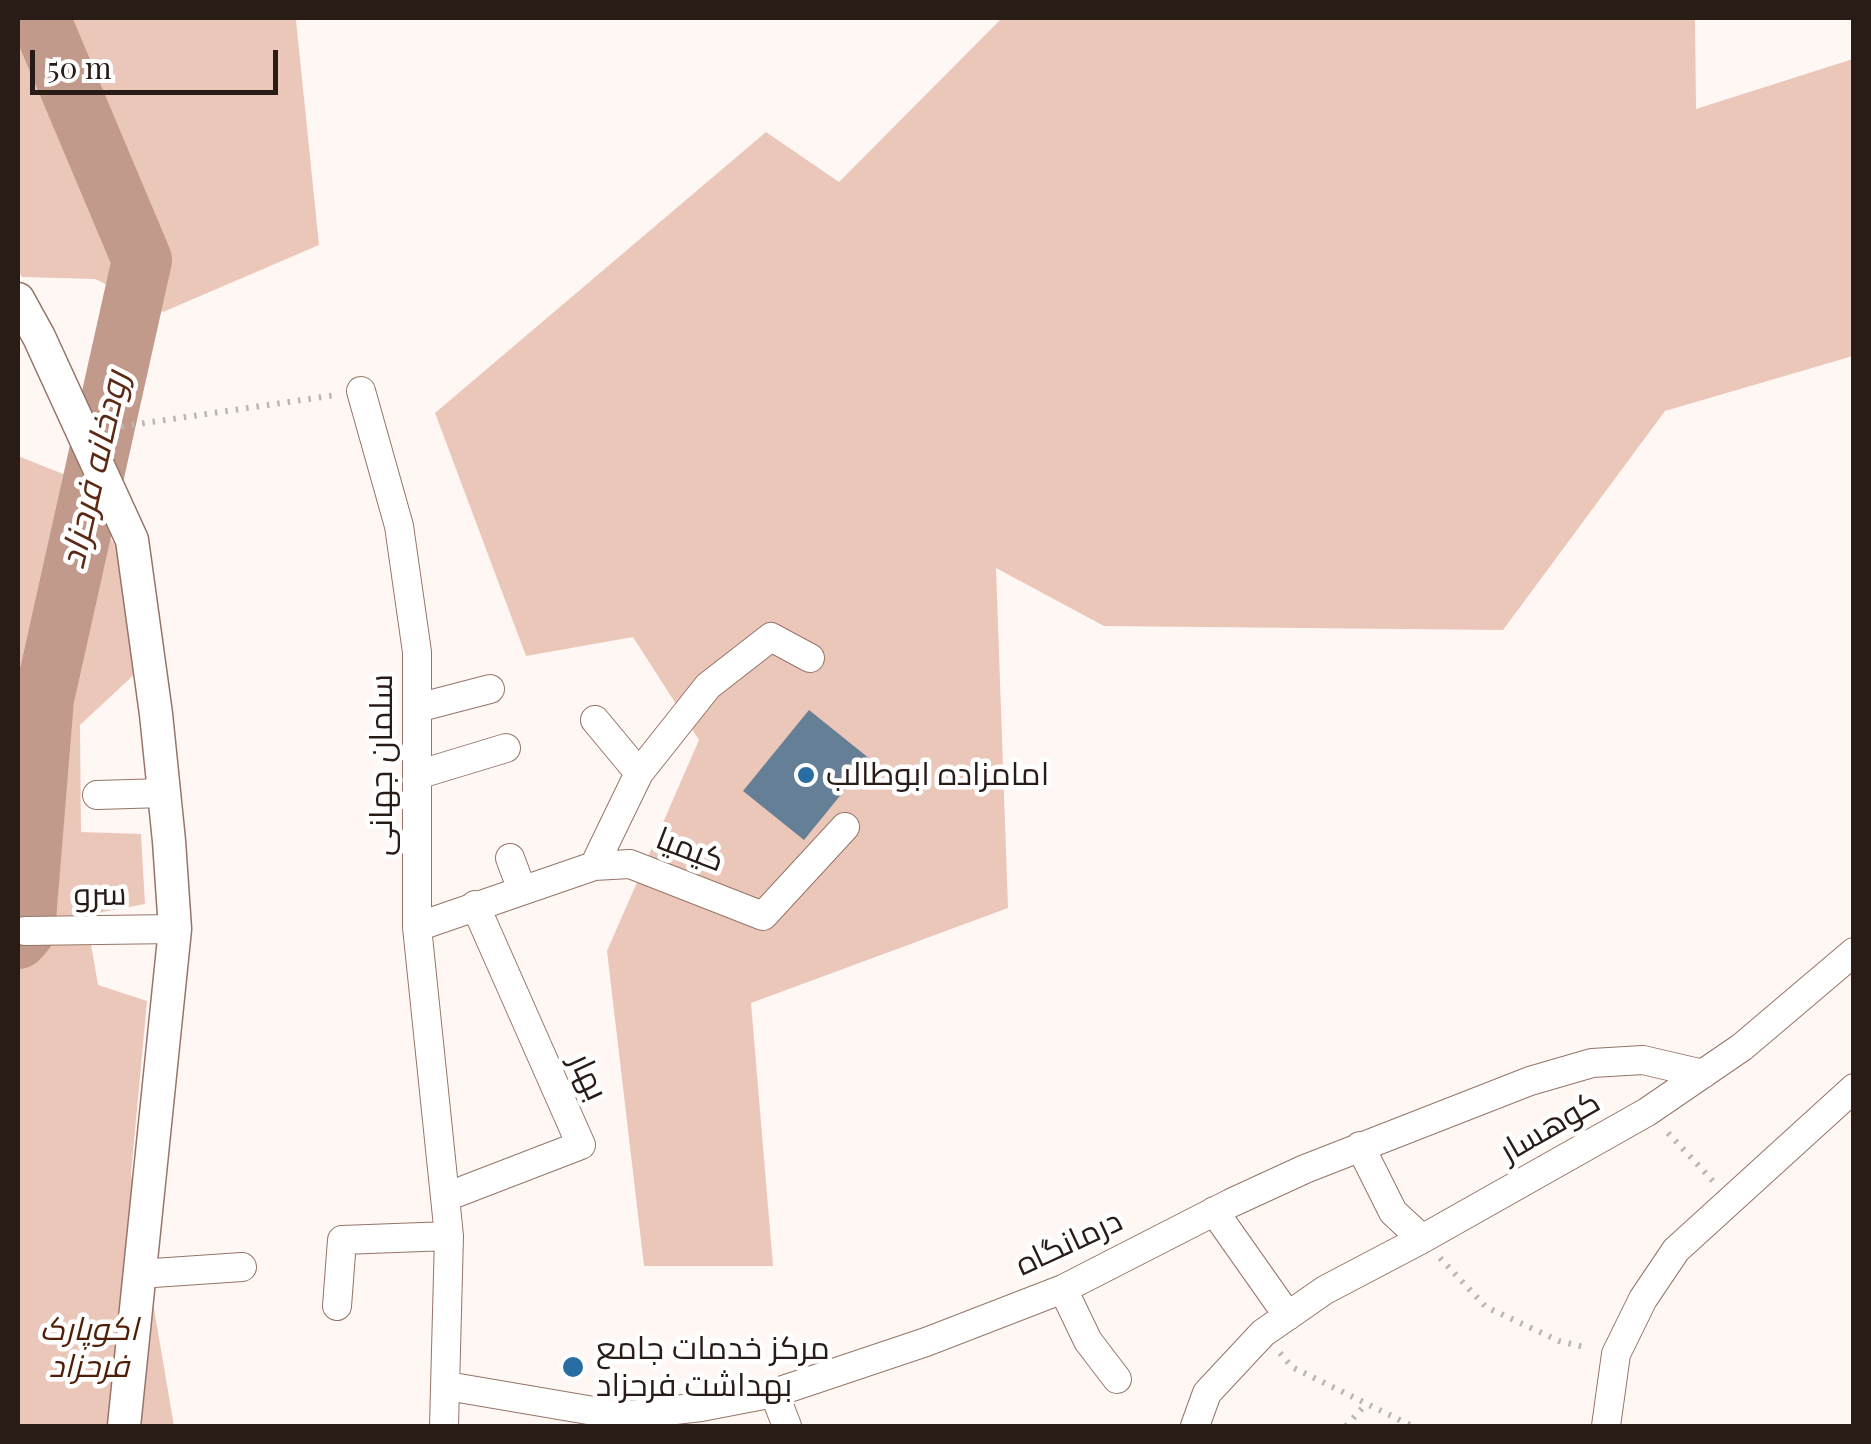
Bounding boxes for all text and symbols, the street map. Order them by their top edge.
scale bar [35,30,282,92]
text: 50 m [47,47,112,87]
water label: رودخانه فرحزاد [52,367,138,573]
street label: سلمان جهانی [363,674,401,856]
place label: امامزاده ابوطالب [826,756,1049,794]
marker: امامزاده ابوطالب [795,764,817,786]
street label: کیمیا [651,820,729,880]
street label: سرو [73,875,127,915]
street label: بهار [561,1047,615,1107]
street label: کوهسار [1493,1083,1607,1171]
street label: درمانگاه [1010,1202,1128,1284]
park label: اکوپارک فرحزاد [40,1311,138,1386]
place label: مركز خدمات جامع بهداشت فرحزاد [596,1330,830,1405]
marker: مركز خدمات جامع بهداشت فرحزاد [560,1354,586,1380]

